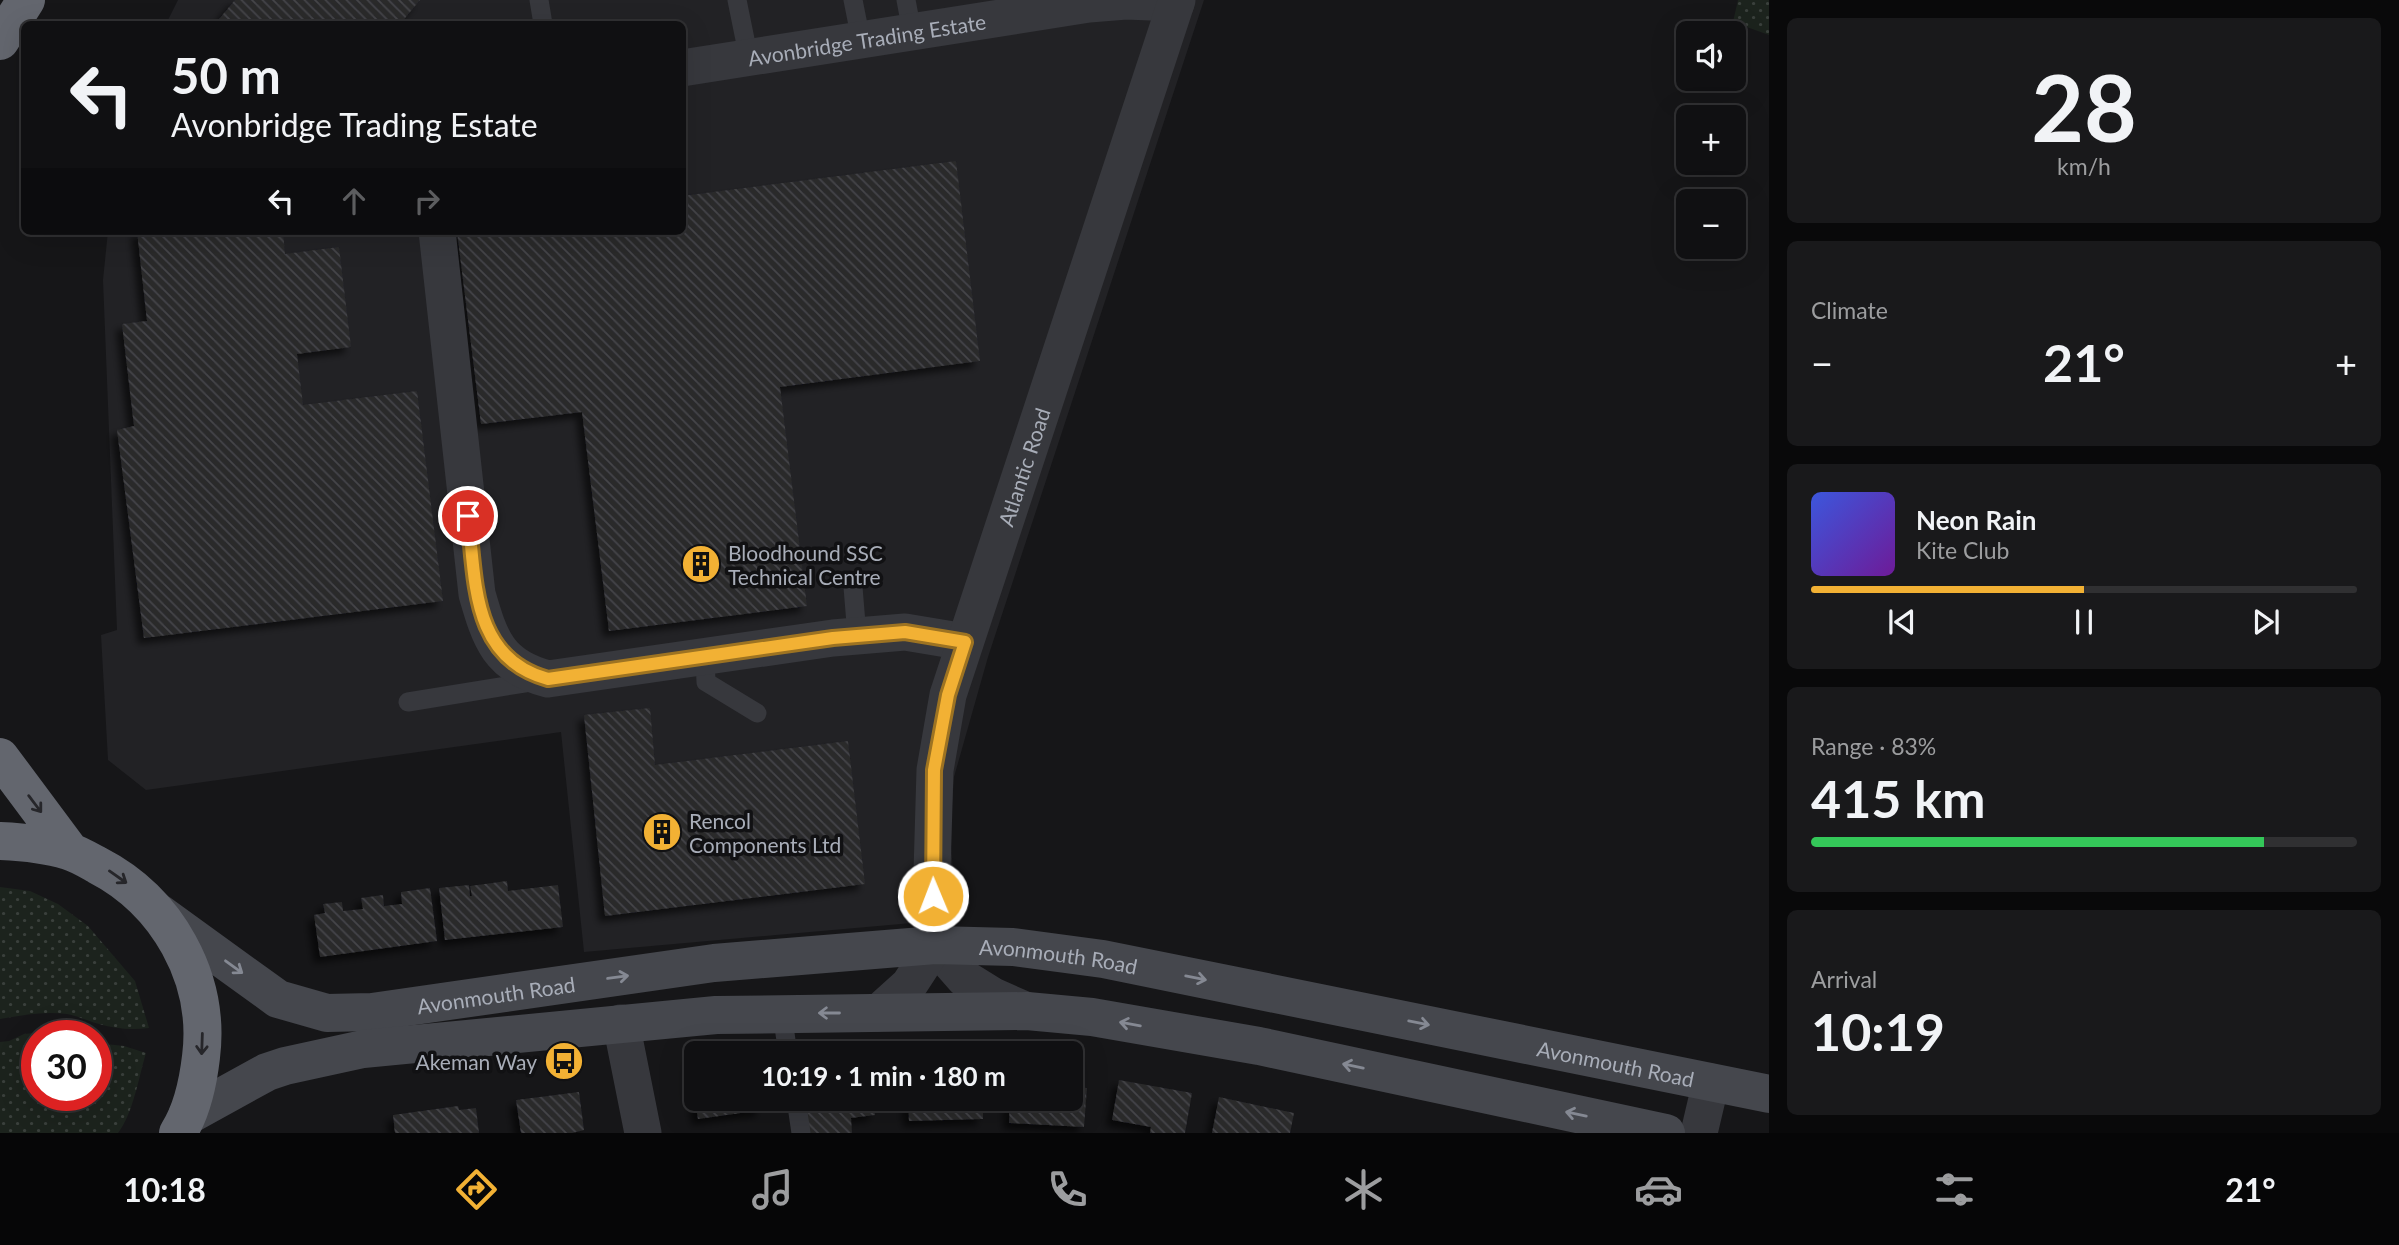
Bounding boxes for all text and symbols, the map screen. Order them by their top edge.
street label: Avonbridge Trading Estate [746,8,988,70]
map controls [1676,21,1746,259]
button: sound [1676,21,1746,91]
text: 50 m [171,46,281,104]
icon: left [56,49,147,140]
text: 28 [2031,52,2137,161]
text: Avonbridge Trading Estate [171,105,538,144]
button: + [1676,105,1746,175]
text: km/h [2057,152,2111,180]
icon: left [262,182,300,220]
icon: ahead [335,182,373,220]
icon: right [408,182,446,220]
button: − [1676,189,1746,259]
text: Climate [1811,296,1888,324]
text: 21° [2043,331,2125,393]
text: − [1811,340,1833,386]
text: + [2335,340,2357,386]
street label: Atlantic Road [992,404,1054,529]
pin [438,486,498,546]
icon: arrive [449,497,487,535]
text: Neon Rain [1916,504,2036,536]
text: Kite Club [1916,536,2009,564]
place label: Bloodhound SSC Technical Centre [728,540,883,589]
building icon: Bloodhound SSC Technical Centre [680,543,722,585]
icon: previous [1883,603,1921,641]
icon: pause [2065,603,2103,641]
icon: next [2247,603,2285,641]
text: Range · 83% [1811,732,1936,760]
text: 415 km [1811,767,1985,829]
one-way arrow [27,795,42,814]
place label: Rencol Components Ltd [689,808,841,857]
building icon: Rencol Components Ltd [641,811,683,853]
position arrow [896,859,970,933]
one-way arrow [108,870,127,884]
street label: Avonmouth Road [979,934,1140,978]
one-way arrow [224,960,243,974]
text: Arrival [1811,965,1877,993]
one-way arrow [606,970,629,983]
street label: Avonmouth Road [415,971,577,1018]
one-way arrow [1184,971,1207,985]
text: 10:19 [1811,1000,1945,1062]
one-way arrow [818,1006,841,1020]
one-way arrow [1407,1016,1430,1030]
one-way arrow [1119,1017,1142,1030]
speed limit sign: 30 [21,1020,112,1111]
one-way arrow [195,1032,208,1055]
street label: Avonmouth Road [1535,1035,1696,1091]
bus stop icon: Akeman Way [543,1040,585,1082]
place label: Akeman Way [416,1049,537,1074]
one-way arrow [1342,1058,1365,1072]
text: 10:19 · 1 min · 180 m [761,1060,1006,1092]
one-way arrow [1565,1106,1588,1120]
icon: directions [452,1165,501,1214]
icon: music [748,1165,797,1214]
icon: phone [1043,1165,1092,1214]
icon: climate [1339,1165,1388,1214]
icon: car [1634,1165,1683,1214]
icon: filters [1930,1165,1979,1214]
text: 10:18 [123,1170,206,1209]
text: 21° [2225,1170,2276,1209]

